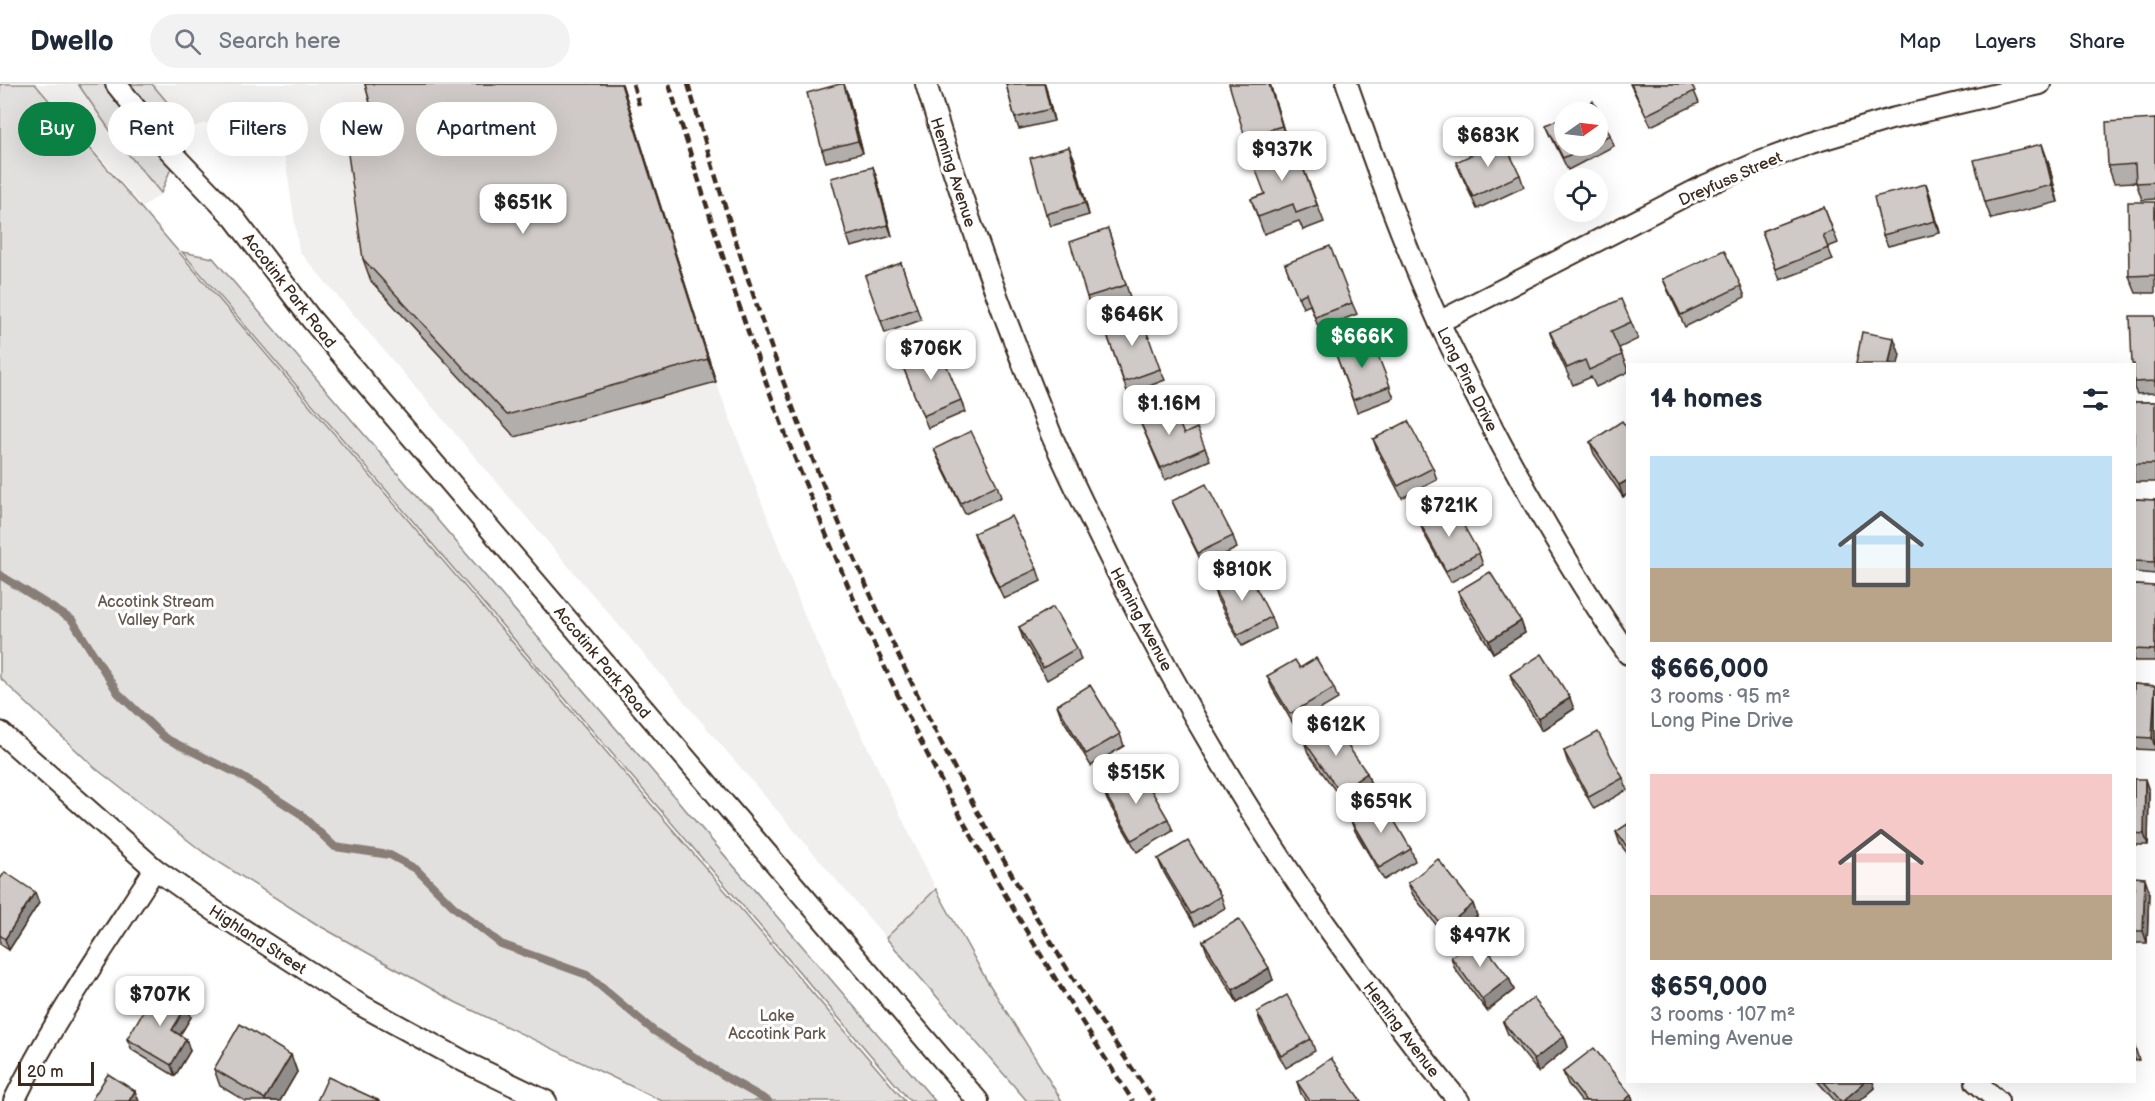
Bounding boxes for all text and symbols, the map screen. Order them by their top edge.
search box [150,14,570,68]
text: Dwello [30,25,114,58]
icon: search [171,25,204,58]
text: Search here [219,28,341,55]
text: Map [1899,29,1941,54]
text: Layers [1974,29,2036,54]
text: Share [2069,29,2125,54]
chip: Buy [18,102,96,156]
chip: Rent [108,102,195,156]
chip: Filters [207,102,308,156]
chip: New [320,102,404,156]
chip: Apartment [416,102,557,156]
north arrow [1554,102,1608,156]
map controls [1554,102,1608,222]
street label: Heming Avenue [926,115,979,230]
pin: $683K [1446,117,1530,168]
text: $683K [1457,124,1519,148]
pin: $937K [1240,131,1324,182]
text: $937K [1251,138,1313,162]
street label: Dreyfuss Street [1676,148,1785,211]
button: locate [1554,168,1608,222]
pin: $651K [481,184,565,235]
text: $651K [494,191,552,215]
street label: Accotink Park Road [238,230,340,352]
pin: $646K [1090,296,1174,347]
text: $646K [1101,303,1163,327]
pin: $666K [1320,318,1404,369]
street label: Long Pine Drive [1432,324,1501,436]
text: $666K [1330,325,1394,349]
pin: $706K [889,330,973,381]
text: $706K [900,337,962,361]
icon: filters [2079,383,2112,416]
text: 14 homes [1650,384,1762,415]
pin: $1.16M [1120,385,1218,436]
text: $1.16M [1137,392,1201,416]
pin: $721K [1407,487,1491,538]
text: $721K [1420,494,1478,518]
icon: home [1827,495,1935,603]
pin: $810K [1200,551,1284,602]
text: $810K [1212,558,1272,582]
street label: Heming Avenue [1105,565,1176,675]
park label: Accotink Stream Valley Park [98,593,214,630]
street label: Accotink Park Road [549,603,654,723]
text: $666,000 [1650,654,1769,685]
text: 3 rooms · 95 m² [1650,685,1790,709]
pin: $612K [1294,706,1378,757]
text: Long Pine Drive [1650,709,1793,733]
text: $612K [1306,713,1366,737]
pin: $515K [1094,754,1178,805]
text: $515K [1107,761,1165,785]
pin: $659K [1339,783,1423,834]
text: $659K [1350,790,1412,814]
icon: home [1827,813,1935,921]
street label: Highland Street [205,902,309,979]
pin: $497K [1438,917,1522,968]
text: $497K [1449,924,1511,948]
text: $659,000 [1650,972,1768,1003]
pin: $707K [118,976,202,1027]
street label: Heming Avenue [1359,978,1443,1082]
text: $707K [129,983,191,1007]
text: 3 rooms · 107 m² [1650,1003,1795,1027]
park label: Lake Accotink Park [728,1007,826,1044]
text: Heming Avenue [1650,1027,1793,1051]
scale bar [18,1059,94,1086]
text: 20 m [27,1063,63,1082]

